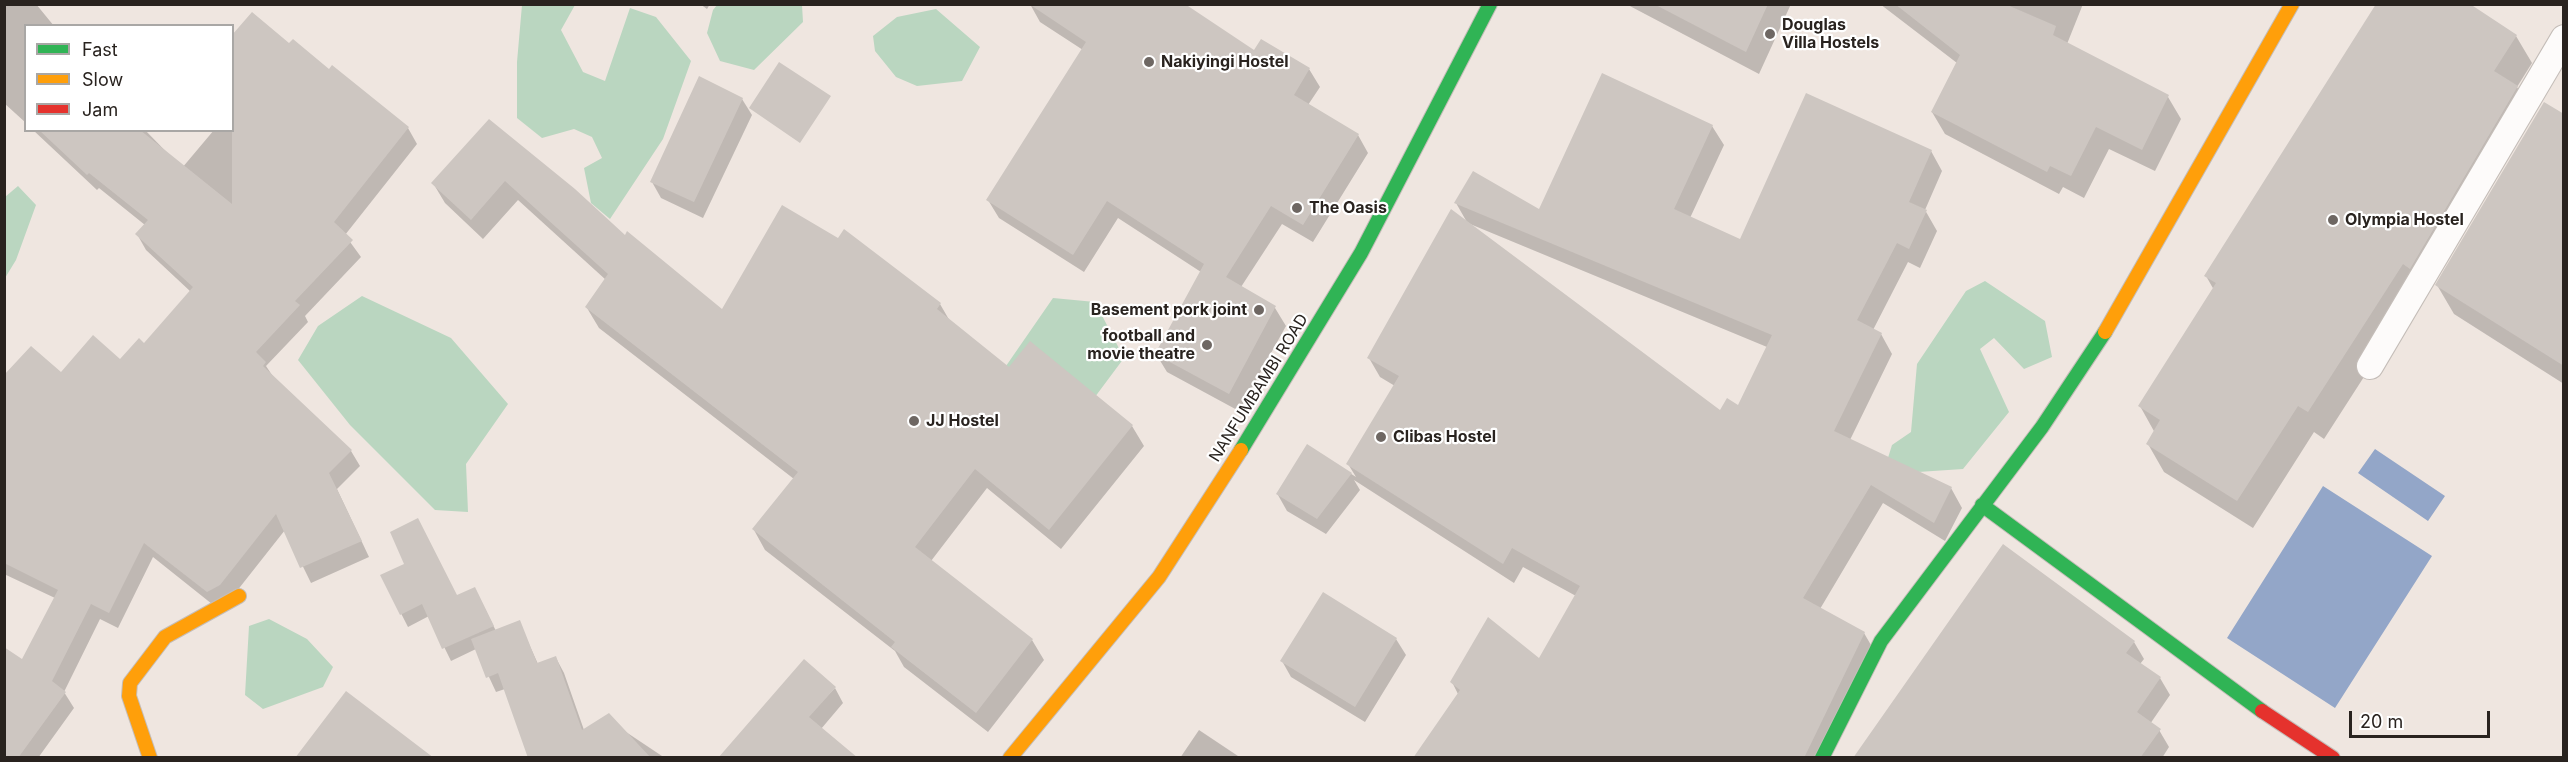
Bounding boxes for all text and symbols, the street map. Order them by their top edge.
place label: Douglas Villa Hostels [1782,15,1879,53]
legend [24,24,234,132]
marker: Douglas Villa Hostels [1763,27,1777,41]
text: Fast [82,39,118,60]
place label: Nakiyingi Hostel [1161,52,1289,72]
marker: Nakiyingi Hostel [1142,55,1156,69]
text: Slow [82,69,123,90]
text: Jam [82,99,118,120]
place label: The Oasis [1309,198,1387,218]
marker: The Oasis [1290,201,1304,215]
place label: Olympia Hostel [2345,210,2464,230]
marker: Olympia Hostel [2326,213,2340,227]
place label: Basement pork joint [1091,300,1247,320]
marker: Basement pork joint [1252,303,1266,317]
street label: NANFUMBAMBI ROAD [1206,311,1312,465]
place label: football and movie theatre [1087,326,1195,364]
marker: football and movie theatre [1200,338,1214,352]
place label: JJ Hostel [926,411,999,431]
marker: JJ Hostel [907,414,921,428]
place label: Clibas Hostel [1393,427,1496,447]
marker: Clibas Hostel [1374,430,1388,444]
scale bar [2352,699,2493,737]
text: 20 m [2360,711,2403,732]

